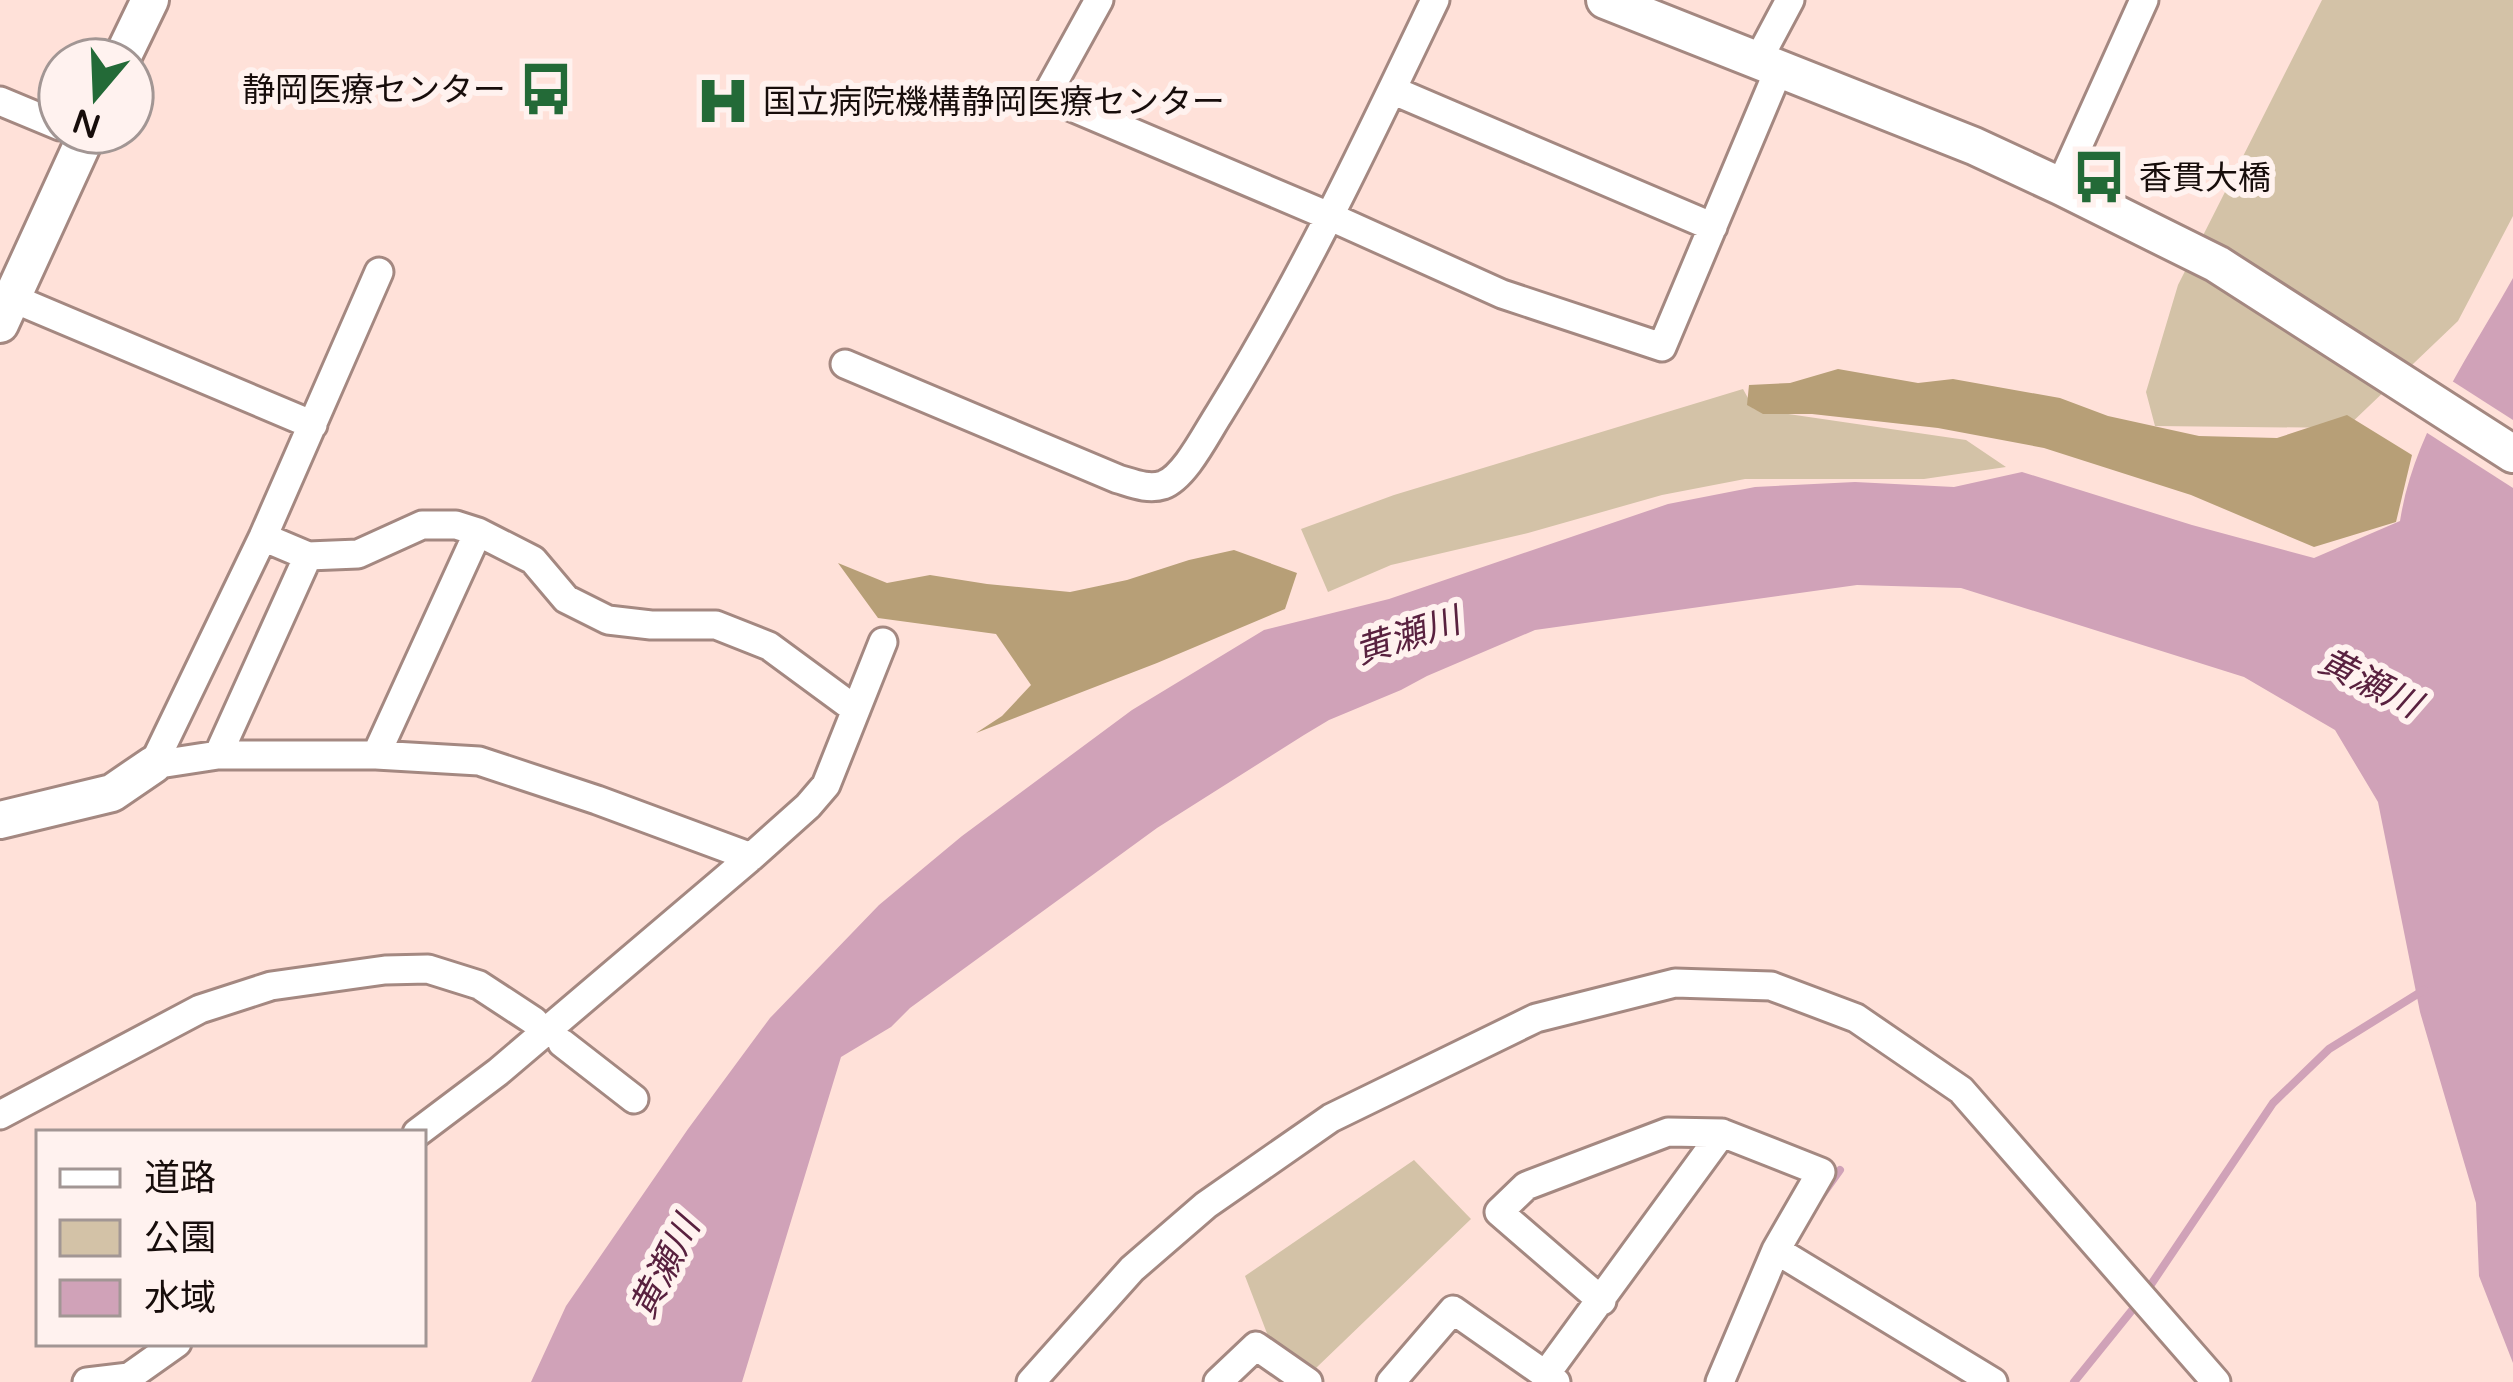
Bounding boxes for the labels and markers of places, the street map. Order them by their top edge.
bus stop icon: 静岡医療センター [517,60,575,118]
place label: 静岡医療センター [242,71,506,110]
hospital icon: 国立病院機構静岡医療センター [694,72,752,130]
place label: 国立病院機構静岡医療センター [763,83,1225,122]
bus stop icon: 香貫大橋 [2070,148,2128,206]
place label: 香貫大橋 [2139,159,2271,198]

